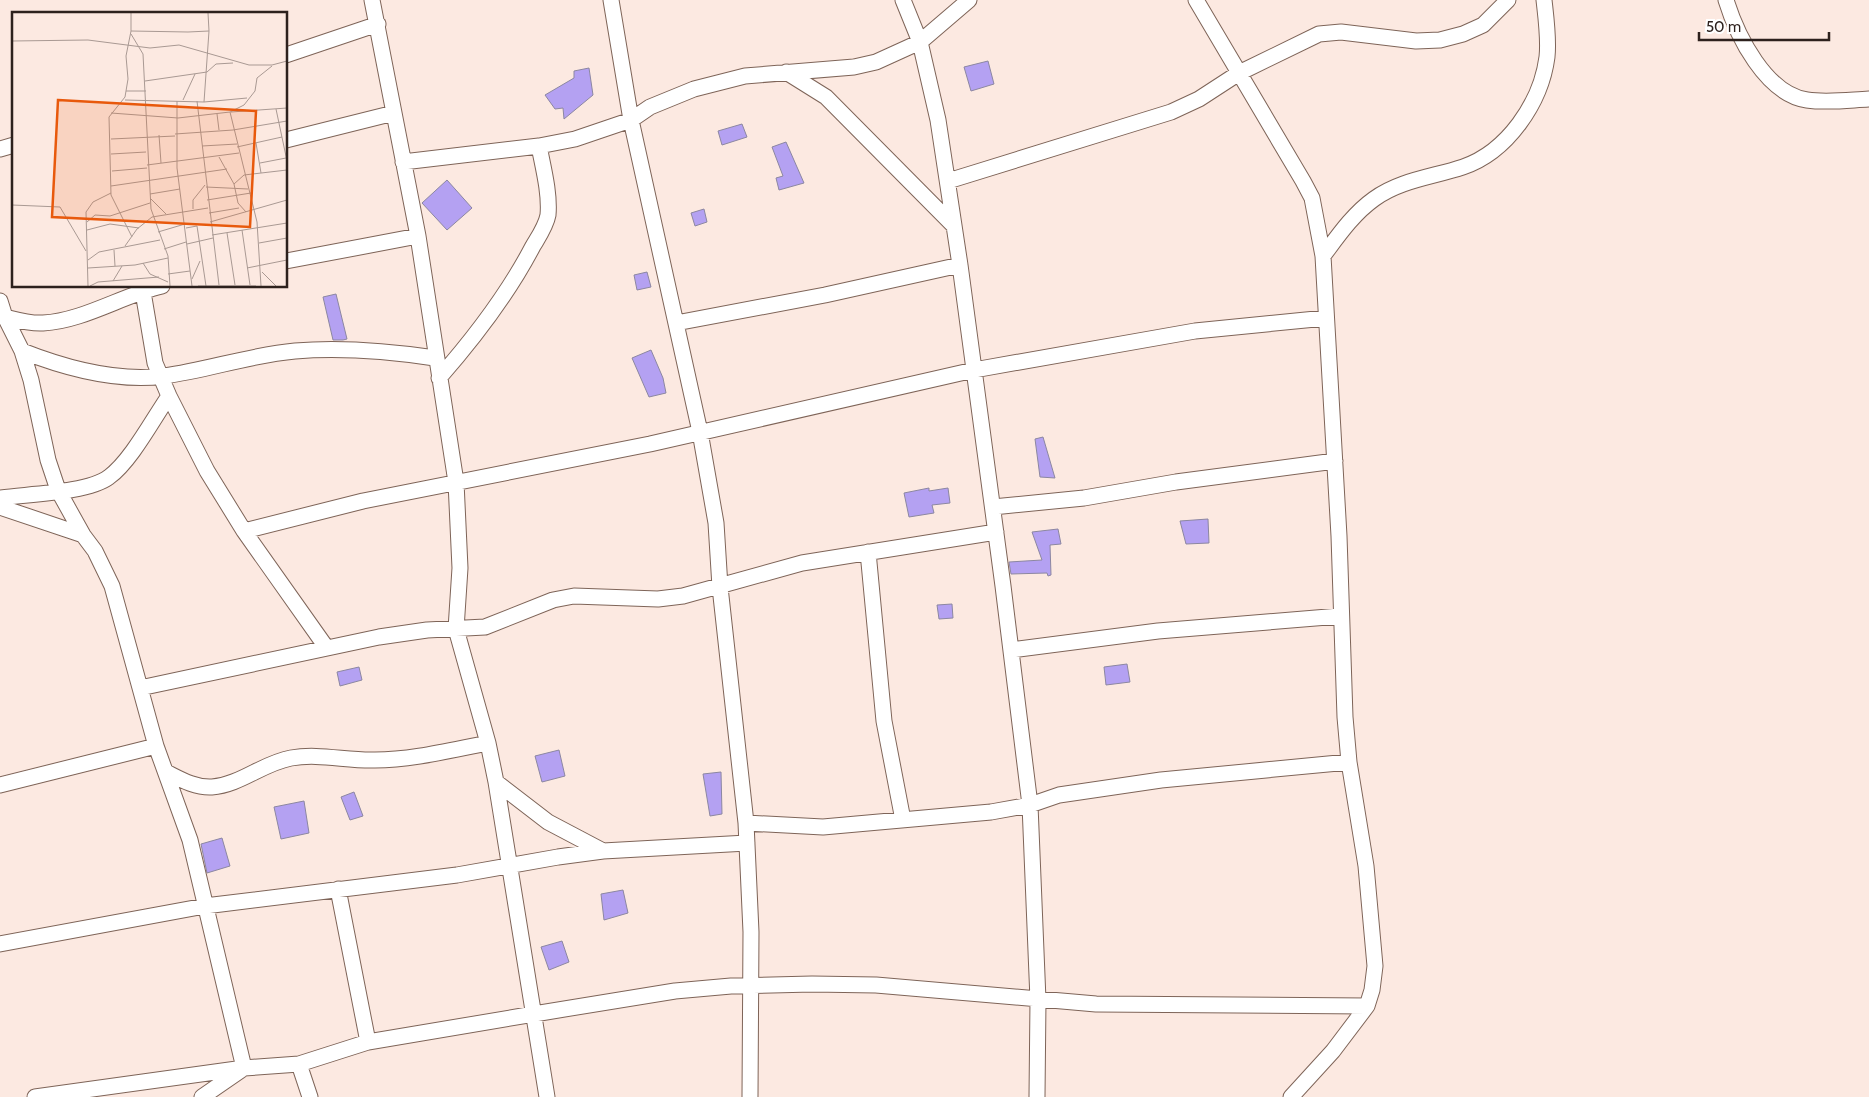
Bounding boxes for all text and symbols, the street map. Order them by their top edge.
scale bar [1699,10,1829,42]
inset map [12,12,288,288]
text: 50 m [1706,18,1741,36]

